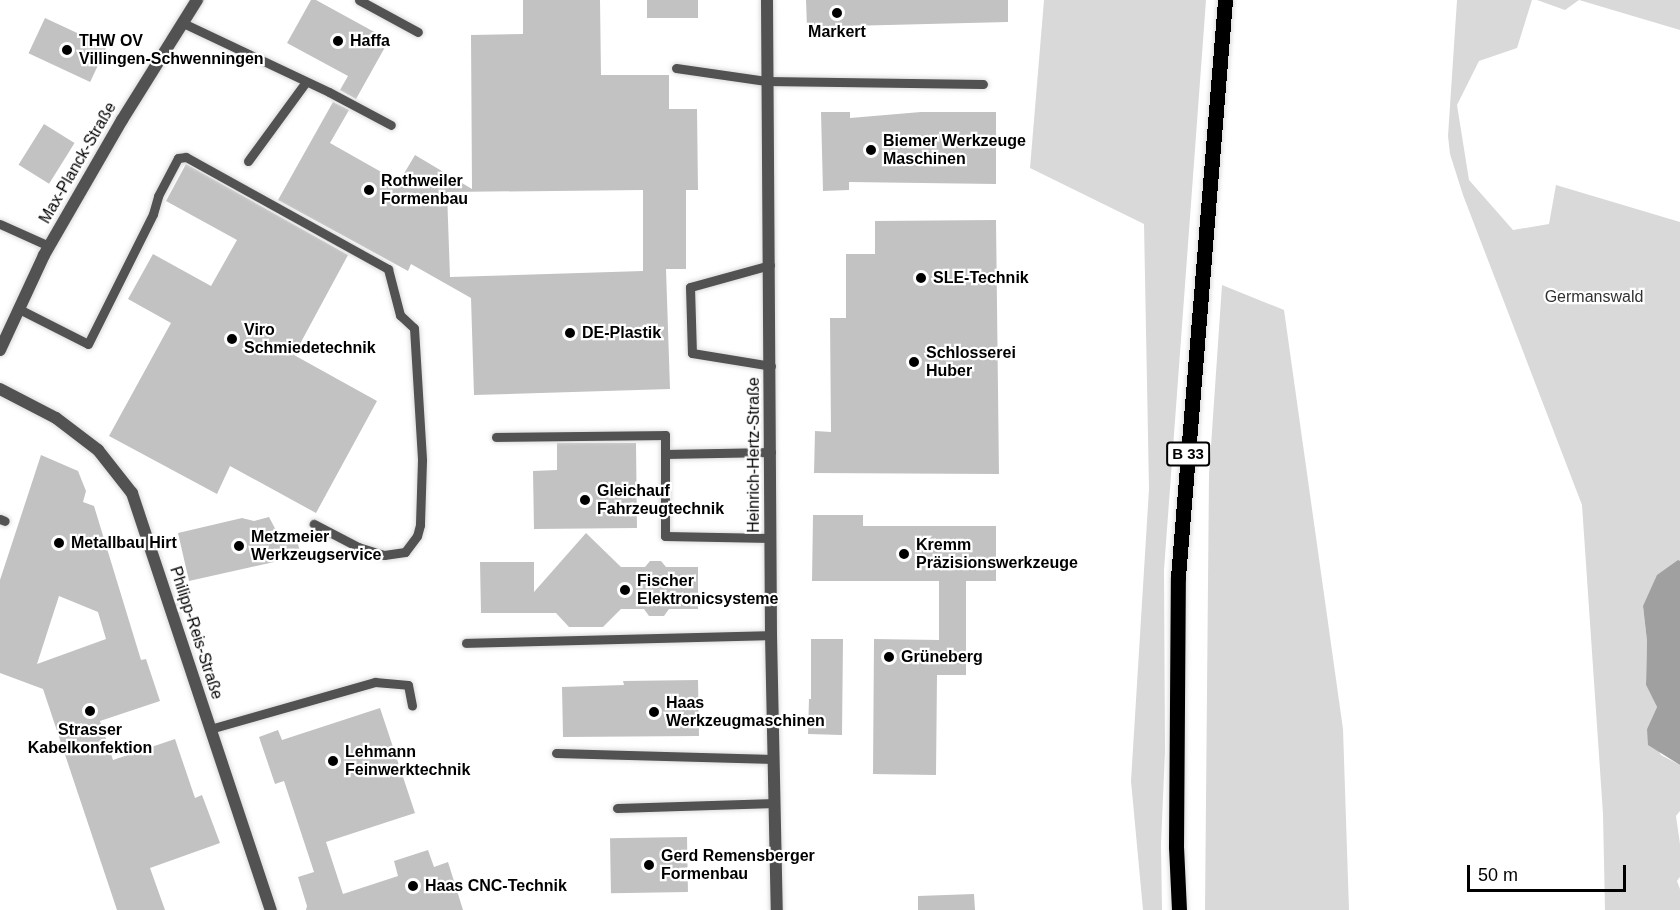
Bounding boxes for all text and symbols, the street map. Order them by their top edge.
marker: Markert [830,6,844,20]
place label: Markert [808,22,866,42]
place label: THW OV Villingen-Schwenningen [79,31,264,69]
place label: Haffa [350,31,390,51]
marker: Haffa [331,34,345,48]
marker: THW OV Villingen-Schwenningen [60,43,74,57]
street label: Max-Planck-Straße [35,99,121,227]
place label: Biemer Werkzeuge Maschinen [883,131,1026,169]
marker: Biemer Werkzeuge Maschinen [864,143,878,157]
place label: Rothweiler Formenbau [381,171,468,209]
marker: Rothweiler Formenbau [362,183,376,197]
place label: SLE-Technik [933,268,1029,288]
marker: SLE-Technik [914,271,928,285]
park label: Germanswald [1545,287,1643,307]
place label: Viro Schmiedetechnik [244,320,376,358]
place label: DE-Plastik [582,323,661,343]
marker: DE-Plastik [563,326,577,340]
marker: Viro Schmiedetechnik [225,332,239,346]
place label: Schlosserei Huber [926,343,1016,381]
marker: Schlosserei Huber [907,355,921,369]
street label: Heinrich-Hertz-Straße [744,377,764,533]
road number: B 33 [1166,442,1210,466]
place label: Gleichauf Fahrzeugtechnik [597,481,724,519]
marker: Gleichauf Fahrzeugtechnik [578,493,592,507]
place label: Metzmeier Werkzeugservice [251,527,381,565]
place label: Metallbau Hirt [71,533,177,553]
place label: Kremm Präzisionswerkzeuge [916,535,1078,573]
marker: Metallbau Hirt [52,536,66,550]
marker: Metzmeier Werkzeugservice [232,539,246,553]
marker: Kremm Präzisionswerkzeuge [897,547,911,561]
street label: Philipp-Reis-Straße [165,564,227,702]
place label: Fischer Elektronicsysteme [637,571,778,609]
marker: Fischer Elektronicsysteme [618,583,632,597]
place label: Grüneberg [901,647,983,667]
marker: Grüneberg [882,650,896,664]
place label: Haas Werkzeugmaschinen [666,693,825,731]
marker: Strasser Kabelkonfektion [83,704,97,718]
marker: Haas Werkzeugmaschinen [647,705,661,719]
place label: Strasser Kabelkonfektion [28,720,152,758]
place label: Lehmann Feinwerktechnik [345,742,470,780]
marker: Lehmann Feinwerktechnik [326,754,340,768]
place label: Gerd Remensberger Formenbau [661,846,815,884]
scale bar [1470,853,1629,891]
marker: Gerd Remensberger Formenbau [642,858,656,872]
text: 50 m [1478,865,1518,885]
place label: Haas CNC-Technik [425,876,567,896]
marker: Haas CNC-Technik [406,879,420,893]

